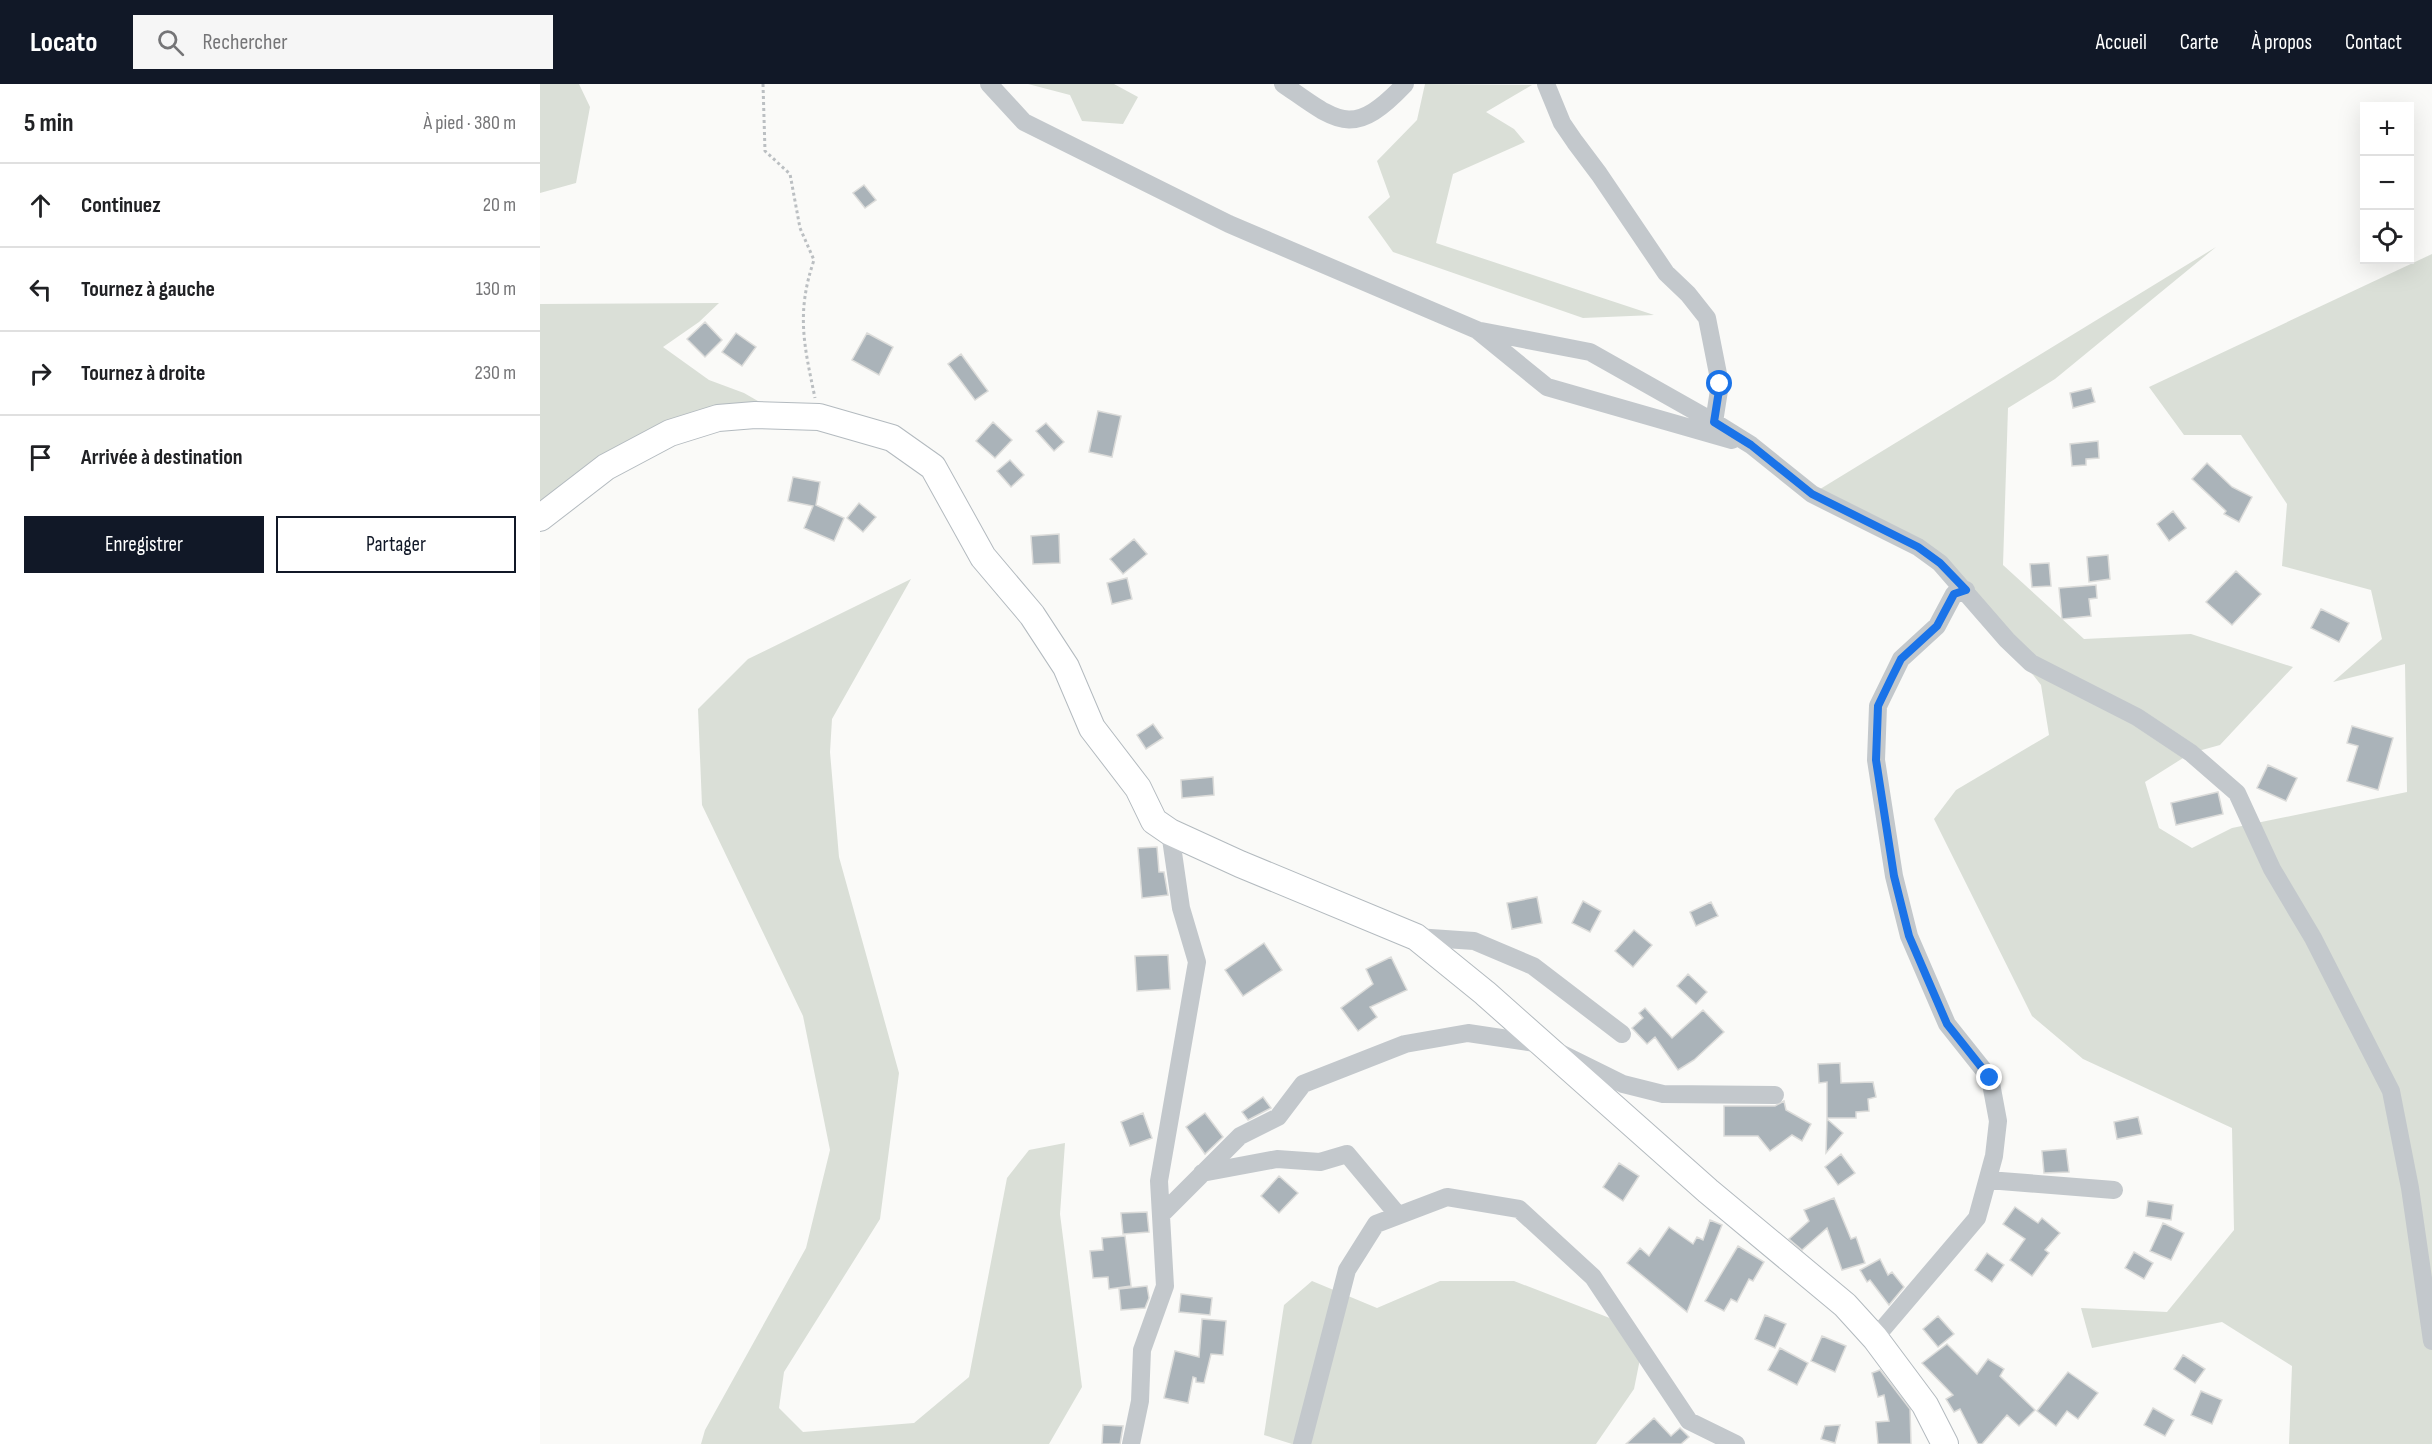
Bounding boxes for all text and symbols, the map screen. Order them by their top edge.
search box [133,15,553,69]
text: Locato [30,26,97,59]
icon: search [154,26,187,59]
text: Rechercher [202,29,288,56]
text: Accueil [2096,30,2147,55]
text: Carte [2180,30,2219,55]
text: À propos [2252,30,2312,55]
text: Contact [2345,30,2402,55]
map controls [2360,102,2414,264]
button: + [2360,102,2414,156]
text: 5 min [24,108,74,139]
text: À pied · 380 m [423,111,516,135]
button: − [2360,156,2414,210]
icon: ahead [24,189,57,222]
text: Continuez [81,192,161,219]
text: 20 m [483,193,516,217]
button: locate [2360,210,2414,264]
icon: left [24,273,57,306]
text: Tournez à gauche [81,276,215,303]
text: 130 m [476,277,516,301]
icon: right [24,357,57,390]
text: Tournez à droite [81,360,206,387]
text: 230 m [474,361,516,385]
route start [1706,370,1732,396]
icon: arrive [24,441,57,474]
text: Arrivée à destination [81,444,243,471]
button: Enregistrer [24,516,264,573]
button: Partager [276,516,516,573]
route end [1976,1064,2002,1090]

